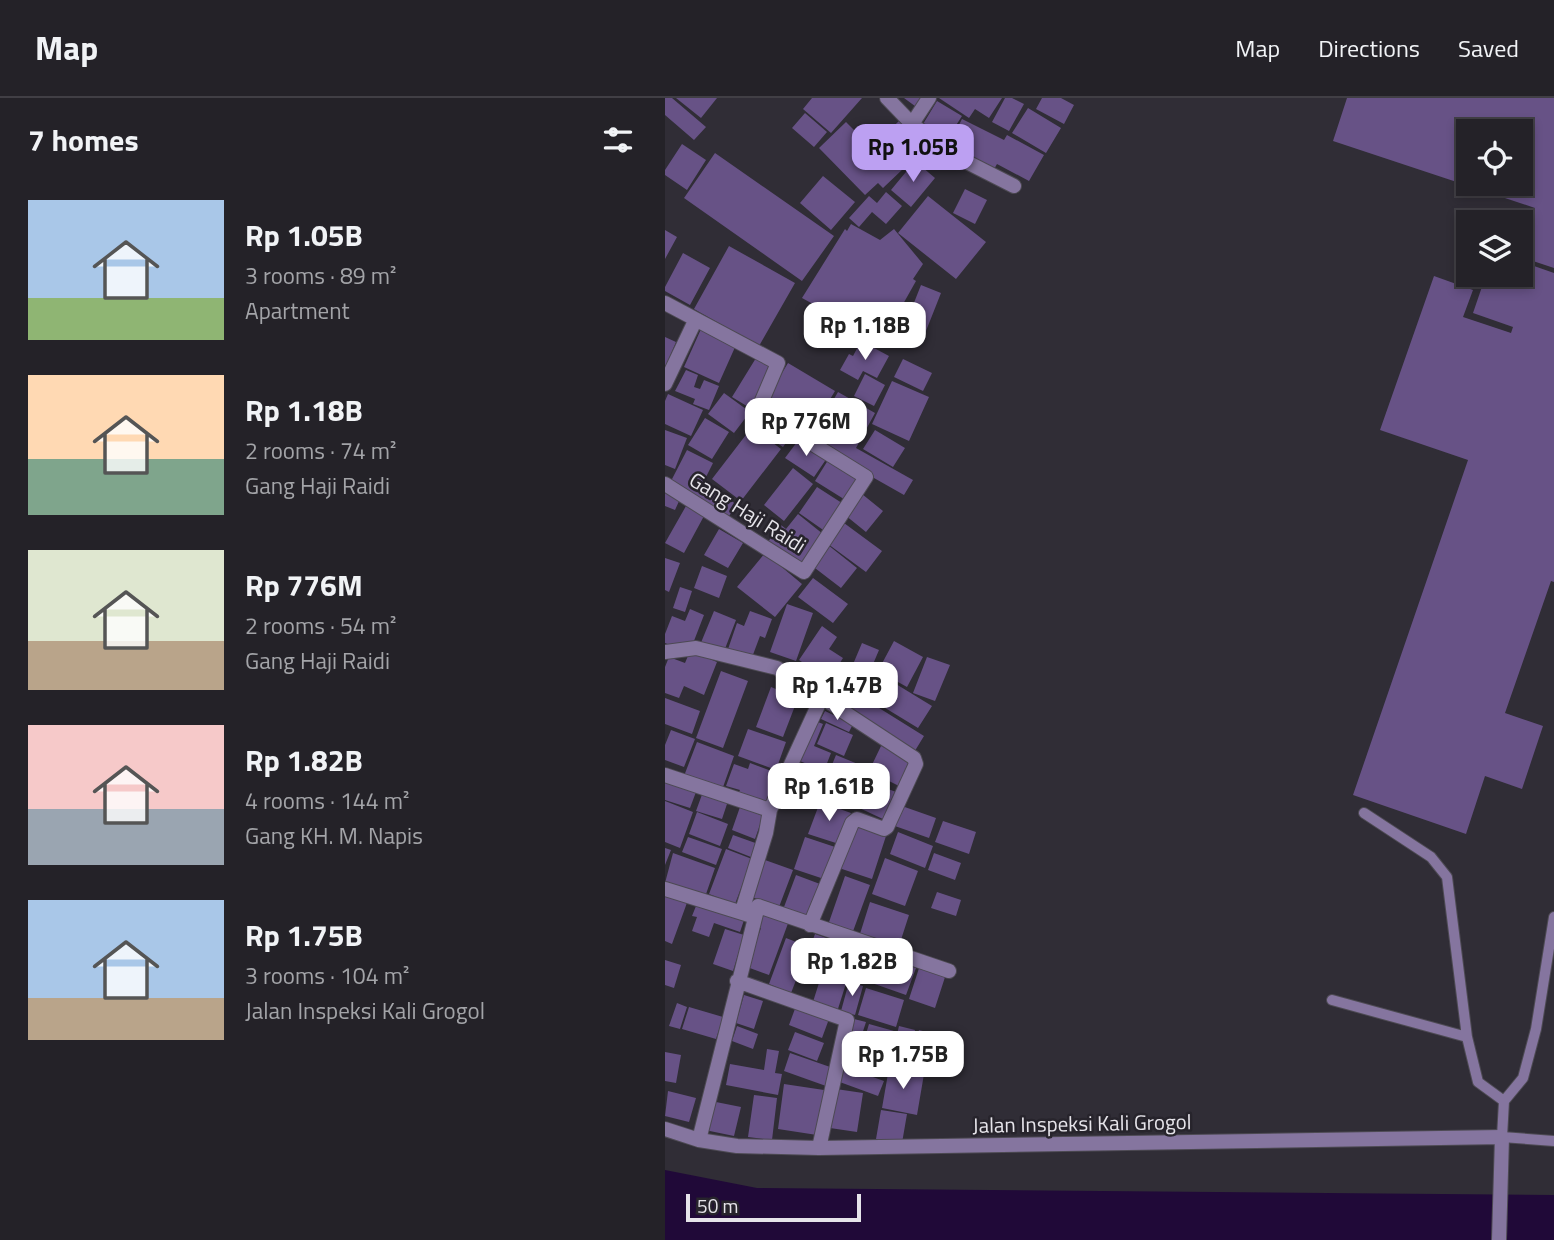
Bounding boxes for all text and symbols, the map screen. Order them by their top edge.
text: Map [35,23,98,73]
text: Map [1235,30,1280,66]
text: Directions [1318,30,1420,66]
text: Saved [1458,30,1519,66]
text: 7 homes [28,117,139,163]
map controls [1456,119,1533,287]
button: locate [1456,119,1533,196]
icon: filters [599,121,637,159]
pin: Rp 1.05B [841,125,985,184]
text: Rp 1.05B [868,129,958,164]
button: layers [1456,210,1533,287]
text: Rp 1.05B [245,212,363,258]
icon: home [84,228,168,312]
text: 3 rooms · 89 m² [245,258,396,293]
text: Apartment [245,293,350,328]
pin: Rp 1.18B [793,302,937,362]
text: Rp 1.18B [820,307,910,342]
text: Rp 1.18B [245,387,363,433]
pin: Rp 776M [741,398,871,458]
icon: home [84,403,168,487]
text: Rp 776M [761,403,851,438]
text: 2 rooms · 74 m² [245,433,396,468]
street label: Gang Haji Raidi [683,463,813,561]
text: Gang Haji Raidi [245,468,390,503]
text: Rp 776M [245,562,363,608]
icon: home [84,578,168,662]
text: 2 rooms · 54 m² [245,608,396,643]
text: Gang Haji Raidi [245,643,390,678]
pin: Rp 1.47B [765,662,909,722]
text: Rp 1.47B [792,667,882,702]
text: Rp 1.82B [245,737,363,783]
icon: home [84,753,168,837]
pin: Rp 1.61B [757,764,901,823]
text: Rp 1.61B [784,768,874,803]
text: 4 rooms · 144 m² [245,783,409,818]
text: Gang KH. M. Napis [245,818,423,853]
text: Rp 1.75B [245,912,363,958]
icon: home [84,928,168,1012]
pin: Rp 1.82B [780,939,924,998]
text: Rp 1.82B [807,943,897,978]
text: 3 rooms · 104 m² [245,958,409,993]
text: Jalan Inspeksi Kali Grogol [245,993,485,1028]
pin: Rp 1.75B [831,1032,975,1091]
text: Rp 1.75B [858,1036,948,1071]
street label: Jalan Inspeksi Kali Grogol [972,1105,1192,1141]
scale bar [686,1191,861,1223]
text: 50 m [697,1191,738,1220]

